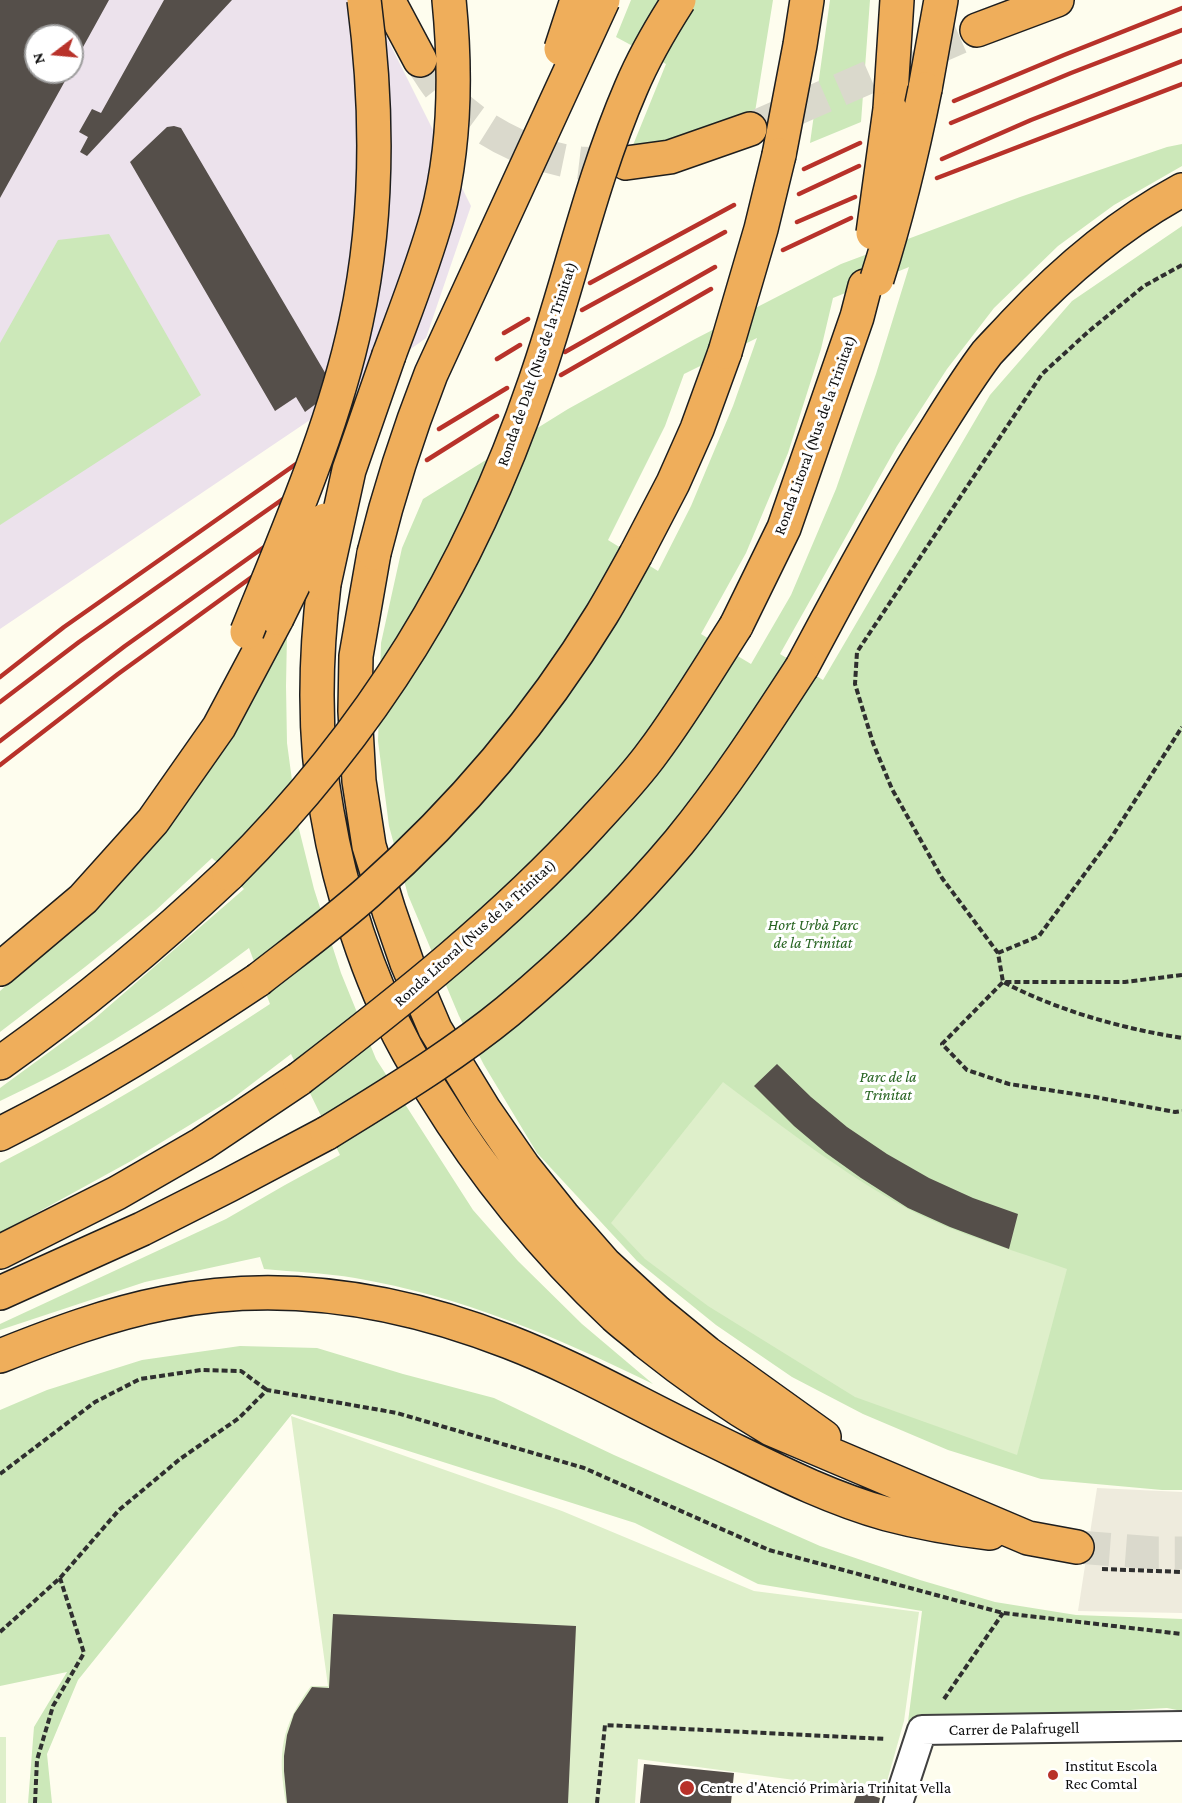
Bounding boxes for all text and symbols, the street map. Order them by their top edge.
north arrow [24,24,84,84]
text: N [28,51,48,66]
street label: Ronda de Dalt (Nus de la Trinitat) [493,259,581,469]
street label: Ronda Litoral (Nus de la Trinitat) [770,332,860,538]
street label: Ronda Litoral (Nus de la Trinitat) [390,855,560,1011]
park label: Hort Urbà Parc de la Trinitat [768,915,858,953]
park label: Parc de la Trinitat [859,1067,917,1105]
street label: Carrer de Palafrugell [948,1718,1080,1740]
place label: Institut Escola Rec Comtal [1065,1756,1157,1794]
marker: Institut Escola Rec Comtal [1046,1768,1060,1782]
place label: Centre d'Atenció Primària Trinitat Vella [700,1778,951,1798]
marker: Centre d'Atenció Primària Trinitat Vella [678,1779,696,1797]

